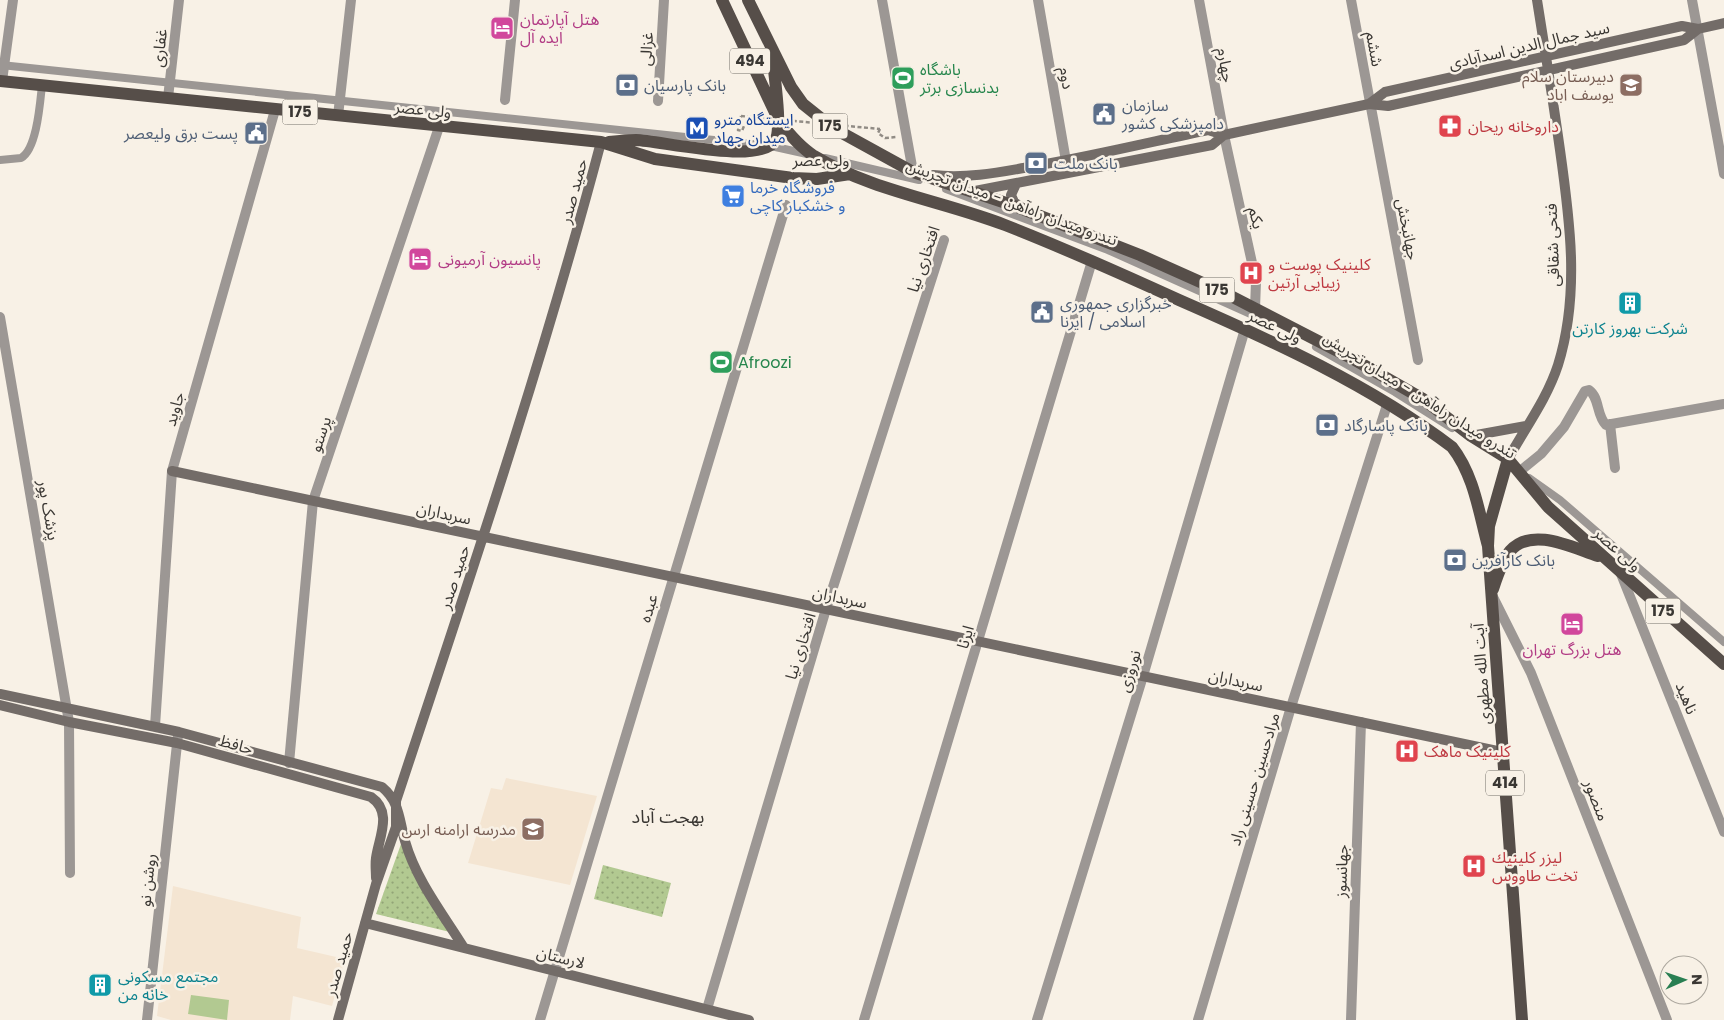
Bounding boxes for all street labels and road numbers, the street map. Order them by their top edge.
street label: سید جمال الدین اسدآبادی [1446,16,1612,75]
street label: غفاری [146,28,173,68]
street label: ششم [1359,30,1389,69]
street label: غزالی [634,31,659,67]
street label: چهارم [1210,46,1240,85]
road number: 494 [730,48,770,74]
street label: دوم [1052,65,1080,91]
street label: ولی عصر [392,95,452,124]
road number: 175 [282,100,318,124]
road number: 175 [812,114,848,138]
street label: ولی عصر [792,149,849,172]
street label: تندرو میدان راه‌آهن - میدان تجریش [903,153,1121,252]
street label: حمید صدر [554,156,593,227]
street label: جهانبخش [1390,196,1425,262]
street label: فتحی شقاقی [1540,203,1565,287]
street label: یکم [1242,205,1270,231]
street label: افتخاری نیا [901,223,946,296]
road number: 175 [1200,278,1234,302]
street label: ولی عصر [1243,303,1305,349]
street label: تندرو میدان راه‌آهن - میدان تجریش [1319,326,1521,465]
street label: جاوید [159,389,190,429]
street label: پرستو [304,413,337,455]
street label: پزشک پور [32,477,65,542]
street label: سربداران [414,496,473,530]
street label: ولی عصر [1588,521,1647,577]
street label: حمید صدر [433,542,476,613]
street label: سربداران [810,580,869,614]
street label: عبده [633,591,664,625]
road number: 175 [1646,598,1680,624]
street label: افتخاری نیا [779,610,822,683]
street label: آیت الله مطهری [1466,621,1497,725]
street label: ايرنا [951,623,980,652]
street label: نوروزی [1112,647,1147,695]
street label: سربداران [1206,663,1265,697]
street label: ناهید [1670,679,1703,718]
street label: مرادحسین حسینی راد [1223,710,1286,849]
street label: حافظ [216,729,256,760]
road number: 414 [1486,770,1524,796]
street label: منصور [1578,775,1615,824]
street label: جهانسوز [1329,844,1354,899]
street label: روشن نو [133,852,162,908]
street label: حمید صدر [318,929,359,1000]
street label: لارستان [534,940,587,975]

